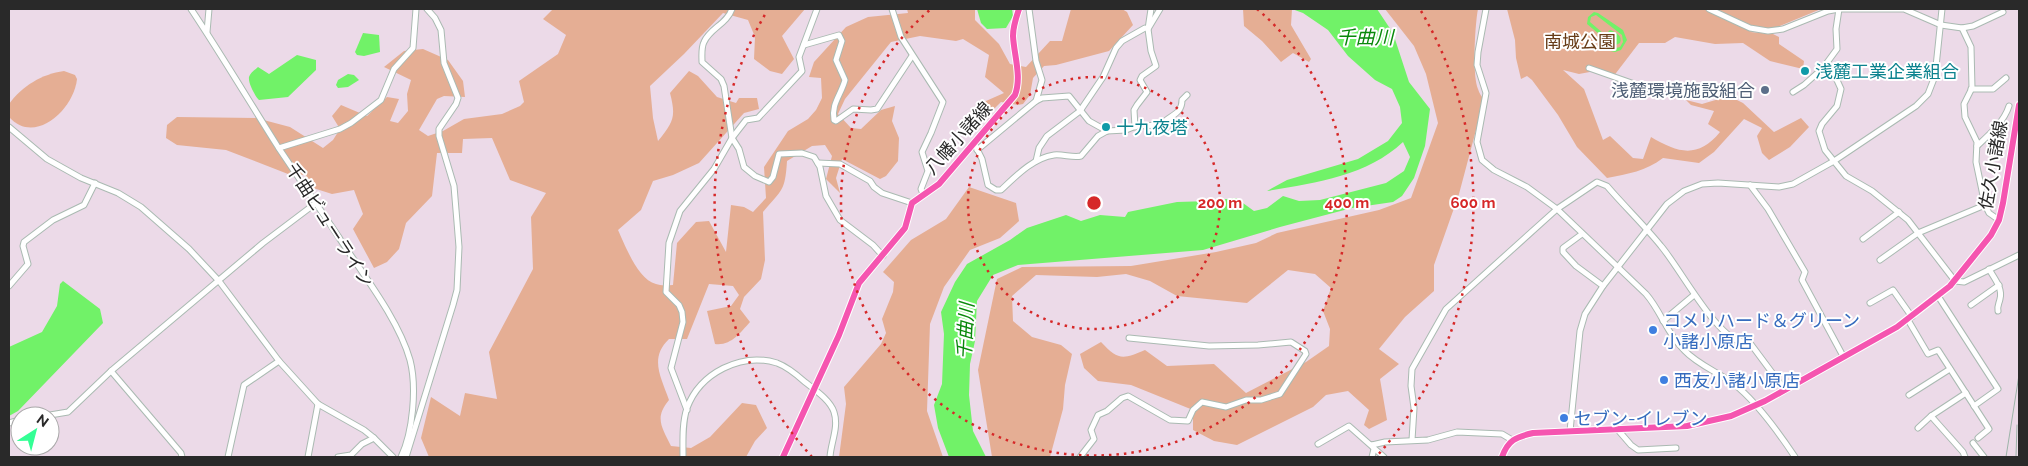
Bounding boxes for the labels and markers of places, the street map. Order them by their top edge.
place label: 浅麓工業企業組合 [1815,61,1959,82]
marker: 浅麓工業企業組合 [1799,65,1811,77]
place label: 浅麓環境施設組合 [1611,80,1755,101]
marker: 浅麓環境施設組合 [1759,84,1771,96]
place label: 十九夜塔 [1116,117,1188,138]
marker: 十九夜塔 [1100,121,1112,133]
centre of rings [1085,194,1103,212]
place label: コメリハード＆グリーン 小諸小原店 [1663,310,1860,352]
marker: コメリハード＆グリーン 小諸小原店 [1647,324,1659,336]
place label: 西友小諸小原店 [1674,370,1800,391]
marker: 西友小諸小原店 [1658,374,1670,386]
place label: セブン-イレブン [1574,408,1708,429]
marker: セブン-イレブン [1558,412,1570,424]

